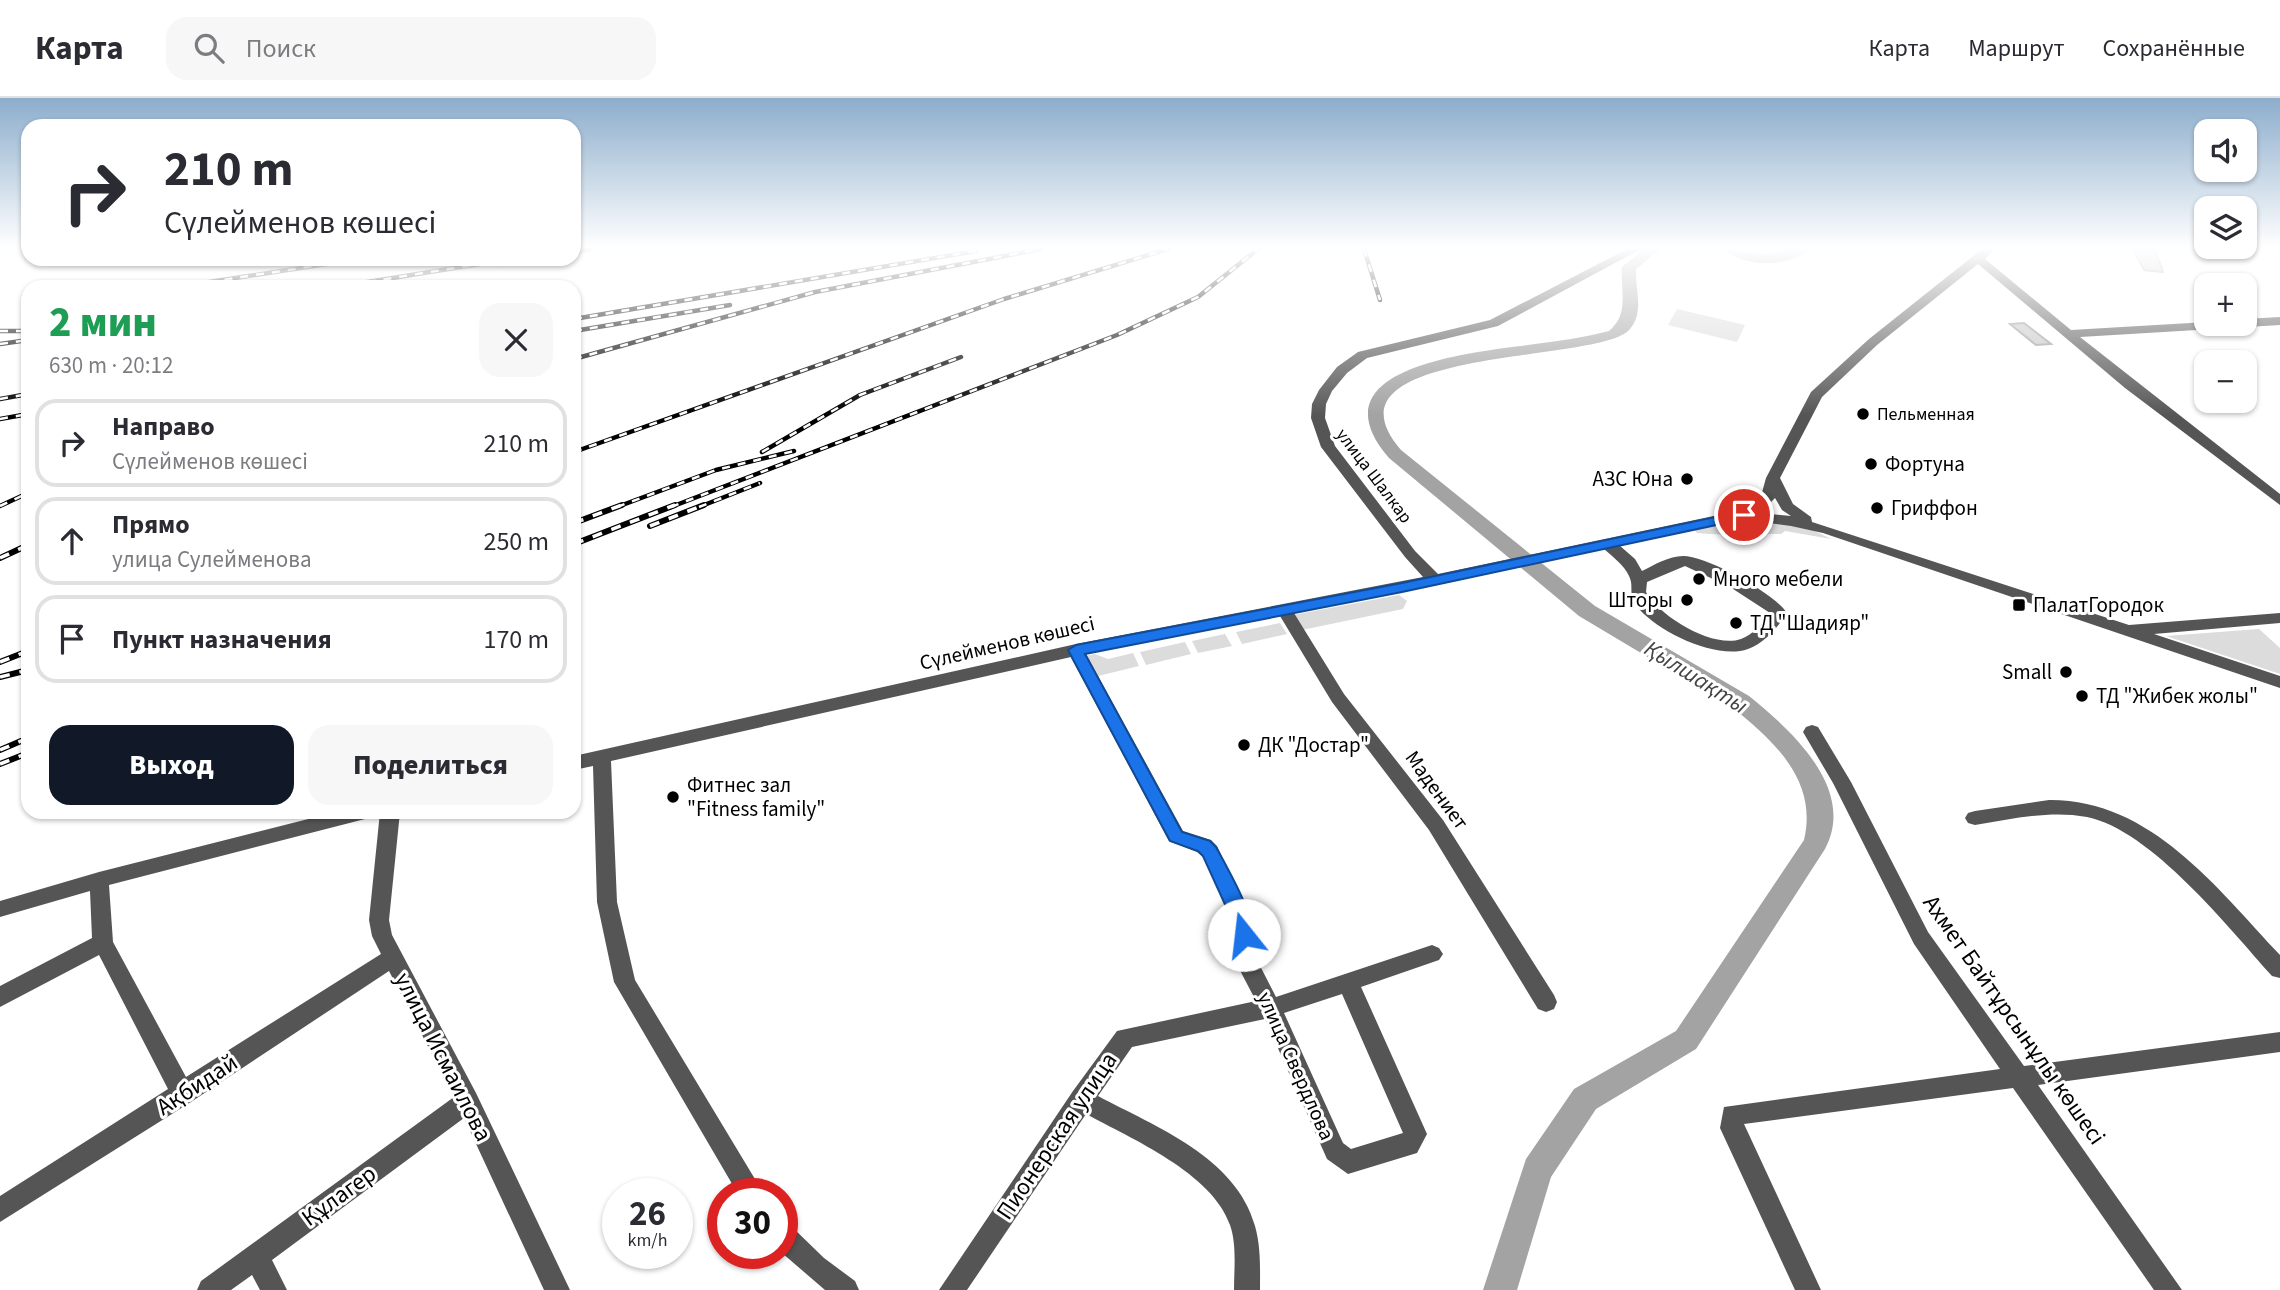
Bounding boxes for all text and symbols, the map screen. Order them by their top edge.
search box [166,17,656,80]
text: Карта [35,25,124,72]
icon: search [190,29,228,67]
text: Поиск [246,30,316,67]
text: Карта [1869,31,1930,66]
text: Маршрут [1968,31,2064,66]
text: Сохранённые [2102,31,2245,66]
map controls [2194,119,2257,413]
button: sound [2194,119,2257,182]
text: 210 m [164,135,293,205]
icon: right [49,147,140,238]
button: layers [2194,196,2257,259]
text: Сүлейменов көшесі [164,200,436,246]
button: + [2194,273,2257,336]
text: 2 мин [49,293,157,353]
button: close [479,303,553,377]
text: 630 m · 20:12 [49,349,173,382]
button: − [2194,350,2257,413]
place label: Пельменная [1877,402,1975,427]
marker: Пельменная [1855,406,1871,422]
text: Направо [112,408,215,445]
street label: улица Шалкар [1330,423,1418,529]
icon: right [53,424,91,462]
text: 210 m [483,425,549,462]
text: Сүлейменов көшесі [112,445,308,478]
place label: Фортуна [1885,449,1965,479]
marker: Фортуна [1863,456,1879,472]
place label: АЗС Юна [1592,464,1673,494]
marker: АЗС Юна [1679,471,1695,487]
pin [1714,485,1774,545]
place label: Гриффон [1891,493,1978,523]
icon: arrive [1725,496,1763,534]
marker: Гриффон [1869,500,1885,516]
text: Прямо [112,506,190,543]
icon: ahead [53,522,91,560]
text: 250 m [483,523,549,560]
text: улица Сулейменова [112,543,312,576]
place label: Много мебели [1713,564,1843,594]
marker: Много мебели [1691,571,1707,587]
place label: Шторы [1608,585,1673,615]
place label: ПалатГородок [2033,590,2164,620]
marker: Шторы [1679,592,1695,608]
marker: ПалатГородок [2011,597,2027,613]
street label: Сүлейменов көшесі [917,608,1097,678]
place label: ТД "Шадияр" [1750,608,1869,638]
marker: ТД "Шадияр" [1728,615,1744,631]
icon: arrive [53,620,91,658]
text: Пункт назначения [112,621,332,658]
text: 170 m [483,621,549,658]
water label: Қылшақты [1638,632,1754,722]
place label: Small [2002,657,2052,687]
marker: Small [2058,664,2074,680]
place label: ТД "Жибек жолы" [2096,681,2258,711]
marker: ТД "Жибек жолы" [2074,688,2090,704]
button: Выход [49,725,294,805]
button: Поделиться [308,725,553,805]
place label: ДК "Достар" [1258,730,1369,760]
marker: ДК "Достар" [1236,737,1252,753]
street label: Мадениет [1398,744,1476,836]
place label: Фитнес зал "Fitness family" [687,770,825,824]
marker: Фитнес зал "Fitness family" [665,789,681,805]
street label: Ахмет Байтұрсынұлы көшесі [1914,888,2114,1152]
position arrow [1207,898,1281,972]
street label: улица Исмаилова [385,966,501,1148]
street label: улица Свердлова [1250,987,1342,1145]
street label: Пионерская улица [988,1045,1126,1227]
street label: Ақбидай [149,1046,245,1124]
street label: Құлагер [294,1157,384,1235]
speed limit sign: 30 [707,1178,798,1269]
text: 26 [629,1189,666,1239]
text: km/h [628,1228,667,1253]

